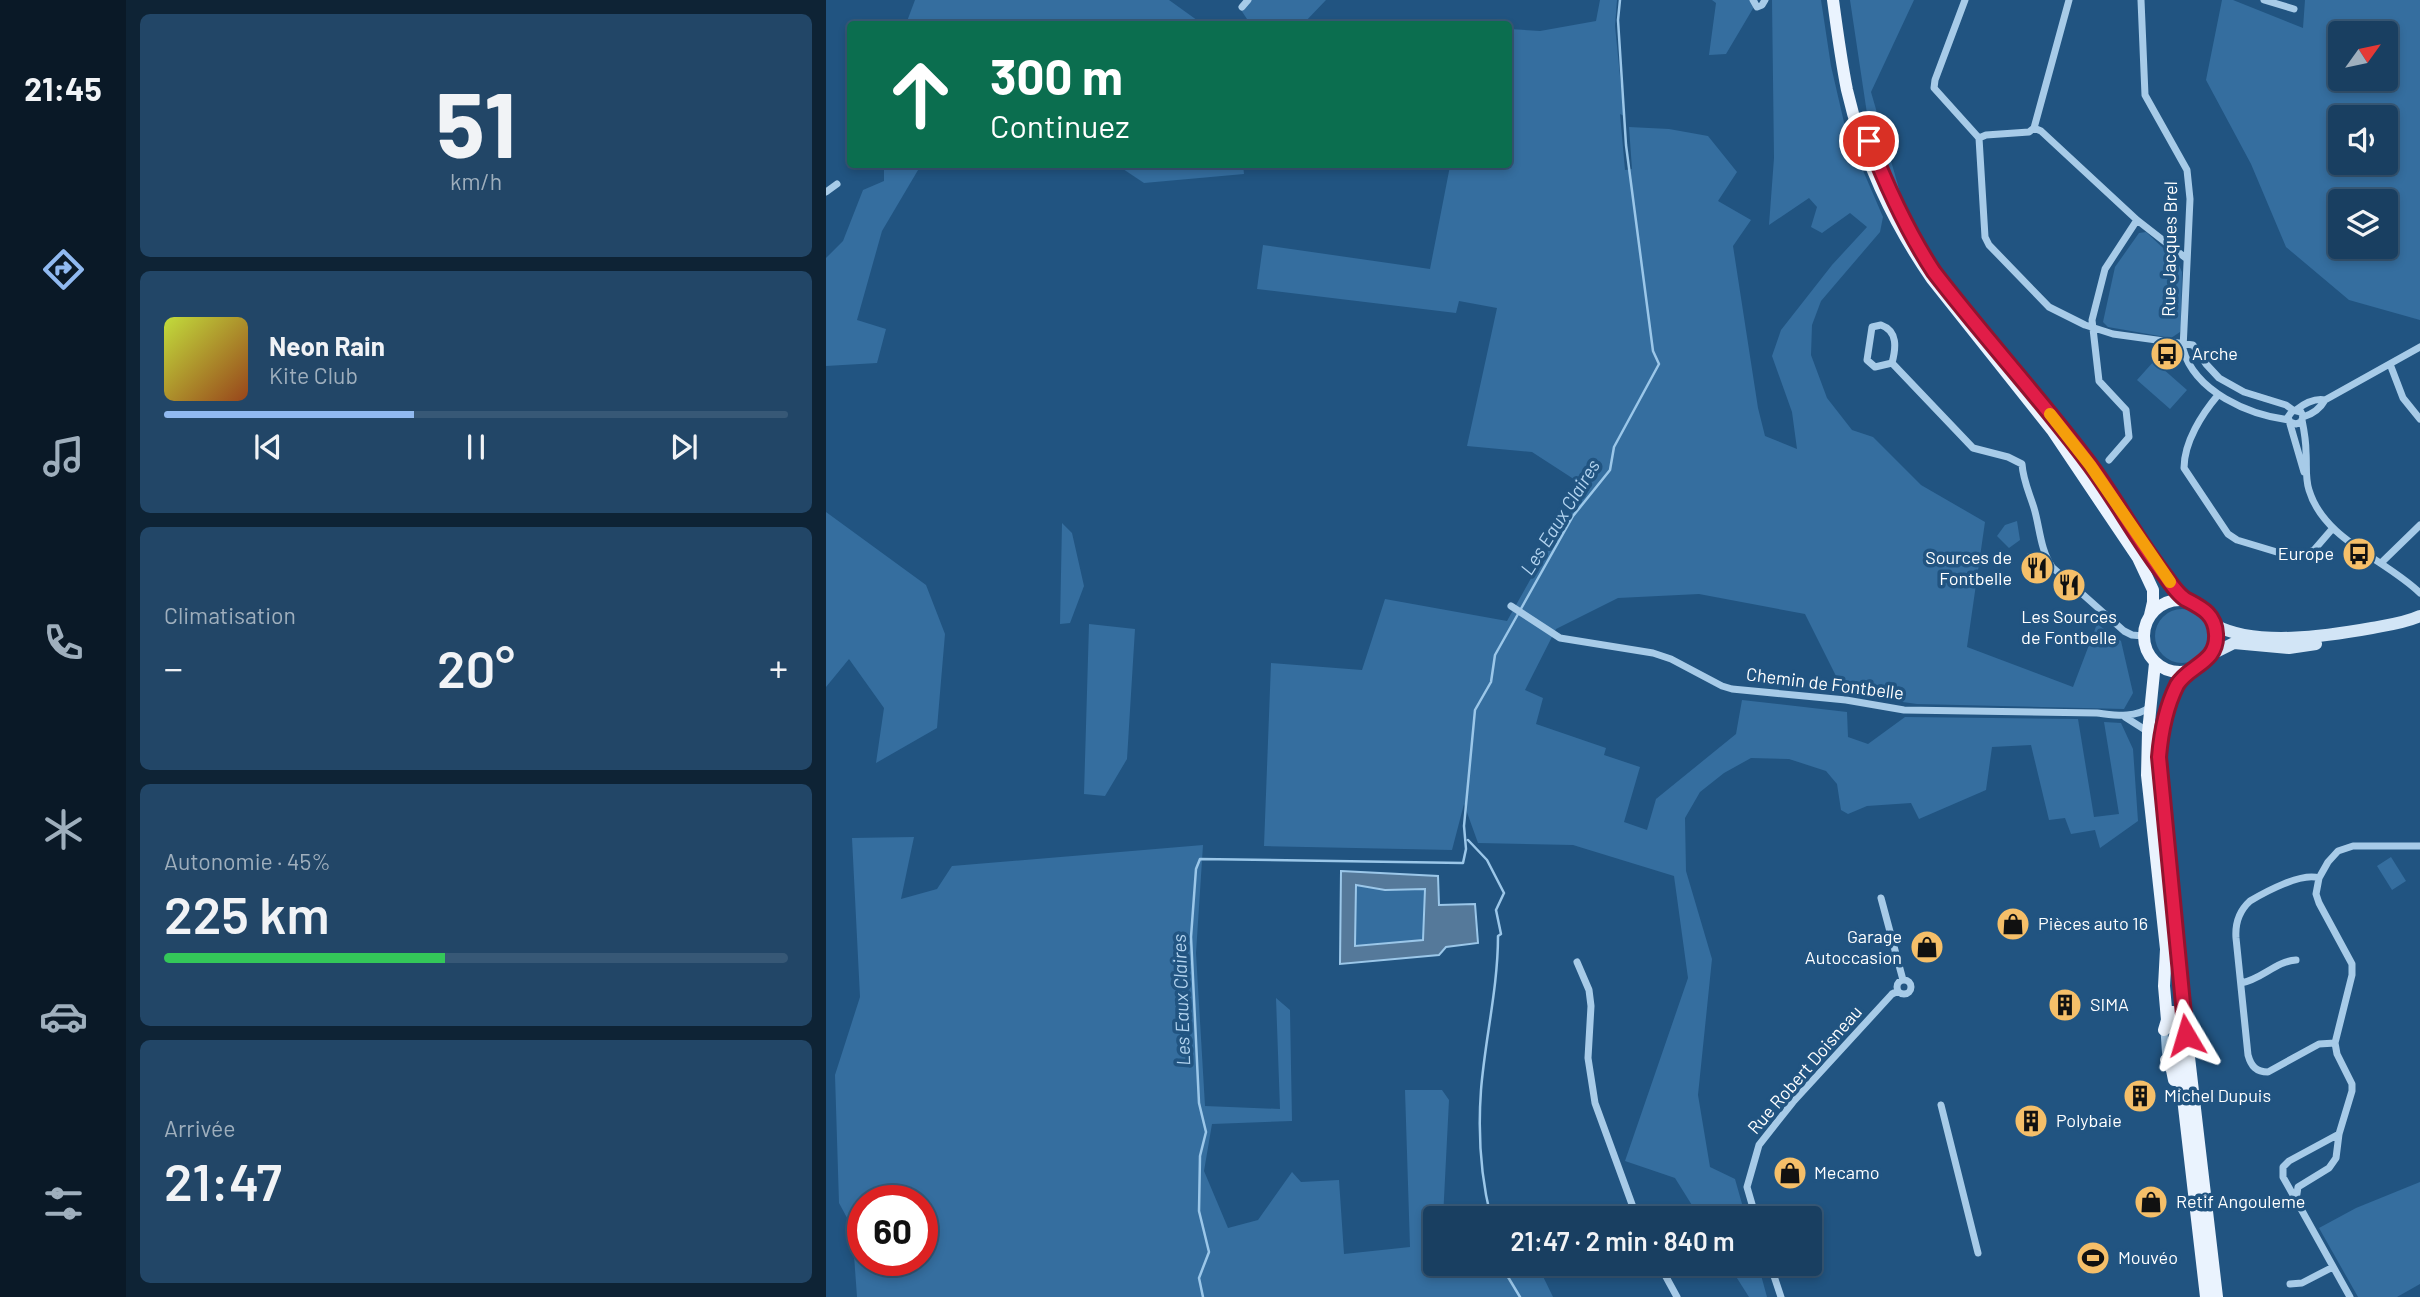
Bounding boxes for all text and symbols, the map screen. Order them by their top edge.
north arrow [2328,21,2398,91]
map controls [2328,21,2398,259]
text: 300 m [990,46,1123,105]
icon: ahead [875,49,966,140]
text: 51 [436,67,516,176]
text: 21:45 [24,69,102,107]
button: sound [2328,105,2398,175]
text: Continuez [990,106,1130,144]
pin [1839,111,1899,171]
icon: arrive [1850,122,1888,160]
text: km/h [450,167,502,195]
street label: Rue Jacques Brel [2157,181,2181,317]
button: layers [2328,189,2398,259]
icon: directions [39,245,88,294]
text: Neon Rain [269,330,385,361]
bus stop icon: Arche [2148,335,2186,373]
place label: Arche [2192,342,2238,364]
text: Kite Club [269,361,358,389]
icon: previous [249,428,287,466]
icon: pause [457,428,495,466]
icon: next [665,428,703,466]
icon: music [39,432,88,481]
water label: Les Eaux Claires [1515,455,1604,579]
bus stop icon: Europe [2340,535,2378,573]
place label: Europe [2278,542,2334,564]
place label: Sources de Fontbelle [1925,546,2012,589]
restaurant icon: Sources de Fontbelle [2018,549,2056,587]
restaurant icon: Les Sources de Fontbelle [2050,566,2088,604]
text: Climatisation [164,601,296,629]
place label: Les Sources de Fontbelle [2021,605,2117,648]
icon: phone [39,618,88,667]
text: 20° [437,636,515,698]
text: − [164,644,183,690]
text: + [769,644,788,690]
street label: Chemin de Fontbelle [1745,662,1905,704]
icon: climate [39,805,88,854]
text: Autonomie · 45% [164,847,331,875]
text: 225 km [164,882,330,944]
shop icon: Pièces auto 16 [1994,905,2032,943]
place label: Pièces auto 16 [2038,912,2148,934]
place label: Garage Autoccasion [1805,925,1902,968]
shop icon: Garage Autoccasion [1908,928,1946,966]
water label: Les Eaux Claires [1167,934,1194,1066]
building icon: SIMA [2046,986,2084,1024]
icon: car [39,992,88,1041]
place label: SIMA [2090,993,2129,1015]
position arrow [2149,998,2223,1072]
street label: Rue Robert Doisneau [1742,1001,1866,1138]
building icon: Michel Dupuis [2121,1077,2159,1115]
place label: Michel Dupuis [2164,1084,2271,1106]
building icon: Polybaie [2012,1102,2050,1140]
place label: Polybaie [2056,1109,2122,1131]
text: Arrivée [164,1114,236,1142]
text: 21:47 [164,1149,282,1211]
shop icon: Mecamo [1771,1154,1809,1192]
place label: Mecamo [1814,1161,1880,1183]
icon: filters [39,1179,88,1228]
shop icon: Retif Angouleme [2132,1183,2170,1221]
speed limit sign: 60 [847,1185,938,1276]
place label: Retif Angouleme [2176,1190,2305,1212]
text: 21:47 · 2 min · 840 m [1511,1225,1734,1256]
sports icon: Mouvéo [2074,1239,2112,1277]
place label: Mouvéo [2118,1246,2178,1268]

